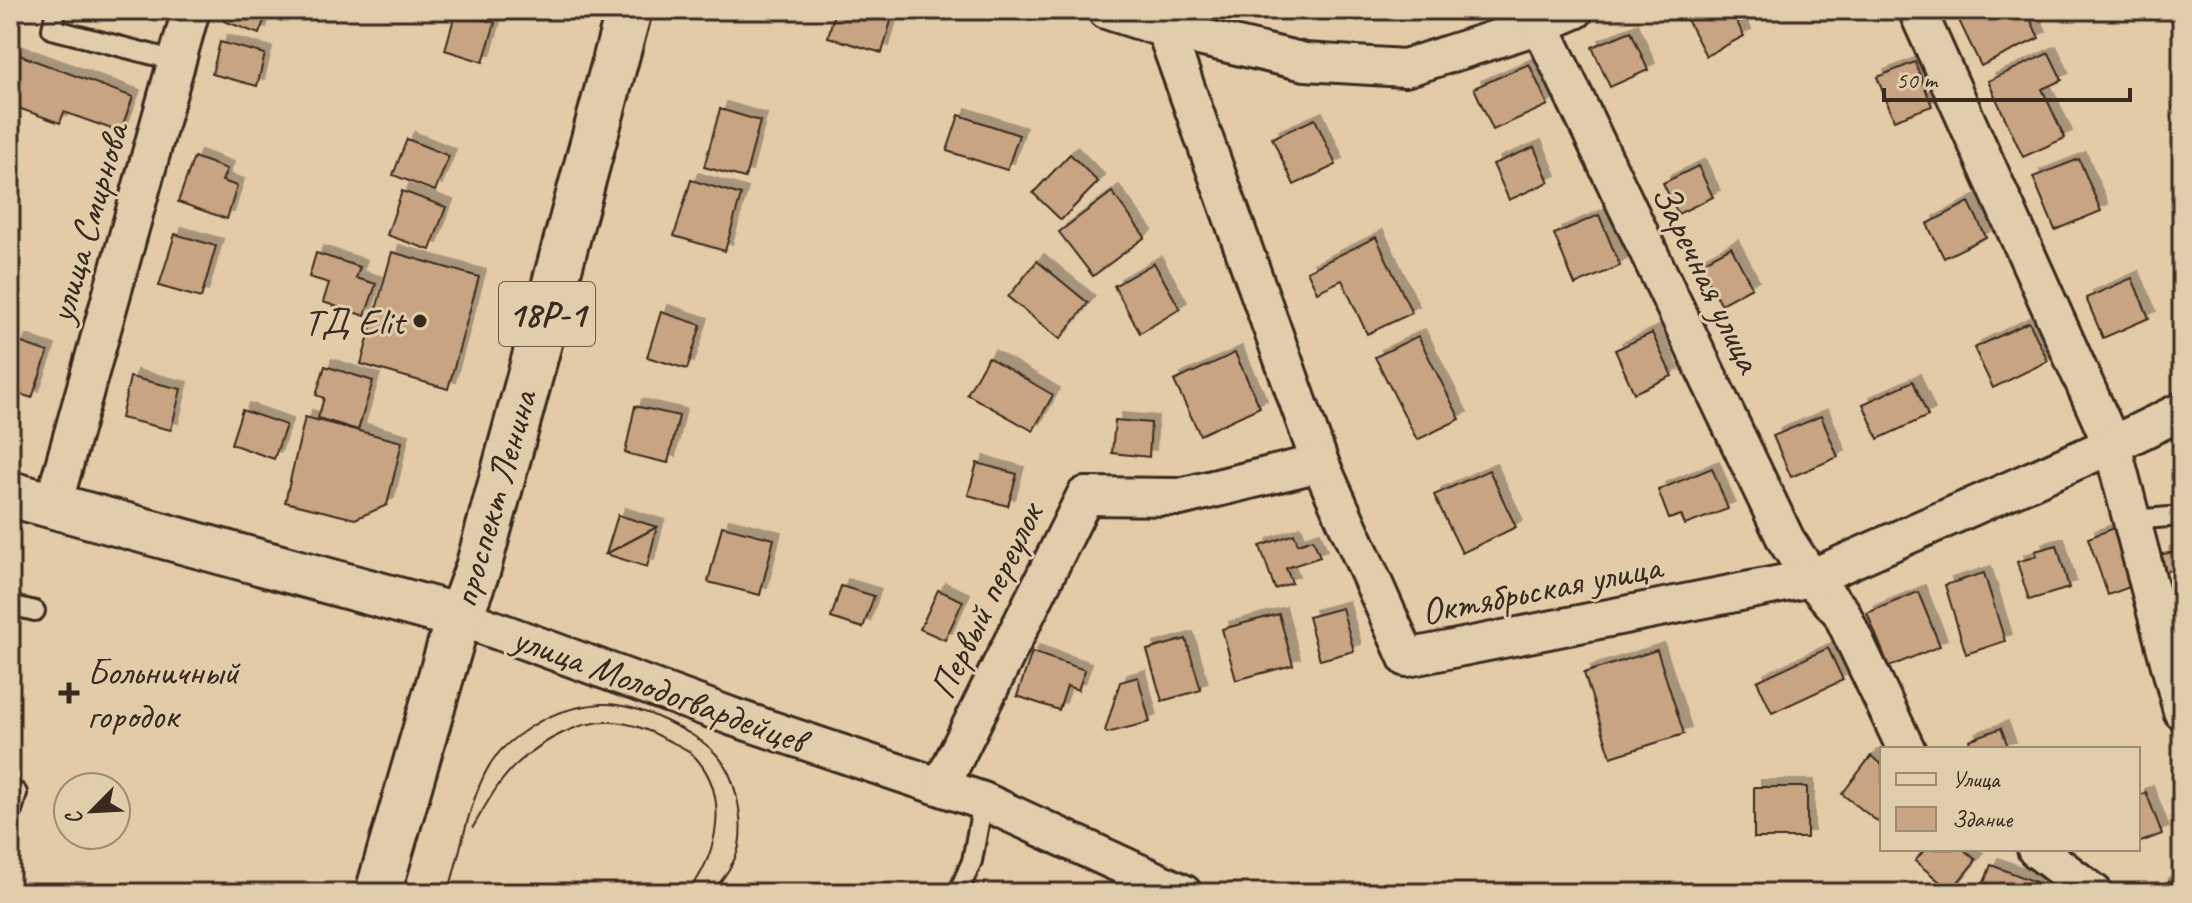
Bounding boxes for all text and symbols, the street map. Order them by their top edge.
scale bar [1884,52,2130,102]
text: 50 m [1896,65,1939,95]
street label: улица Смирнова [37,115,140,330]
street label: Заречная улица [1641,176,1774,382]
road number: 18Р-1 [499,282,595,346]
place label: ТД Elit [304,298,407,345]
marker: ТД Elit [411,312,429,330]
street label: проспект Ленина [441,383,548,613]
street label: Первый переулок [919,492,1055,706]
street label: Октябрьская улица [1417,542,1668,635]
street label: улица Молодогвардейцев [505,614,817,766]
place label: Больничный городок [87,648,241,739]
marker: Больничный городок [58,682,80,704]
legend [1880,747,2140,851]
text: Улица [1952,764,2001,794]
north arrow [52,771,132,851]
text: Здание [1952,804,2014,834]
text: С [58,805,90,829]

